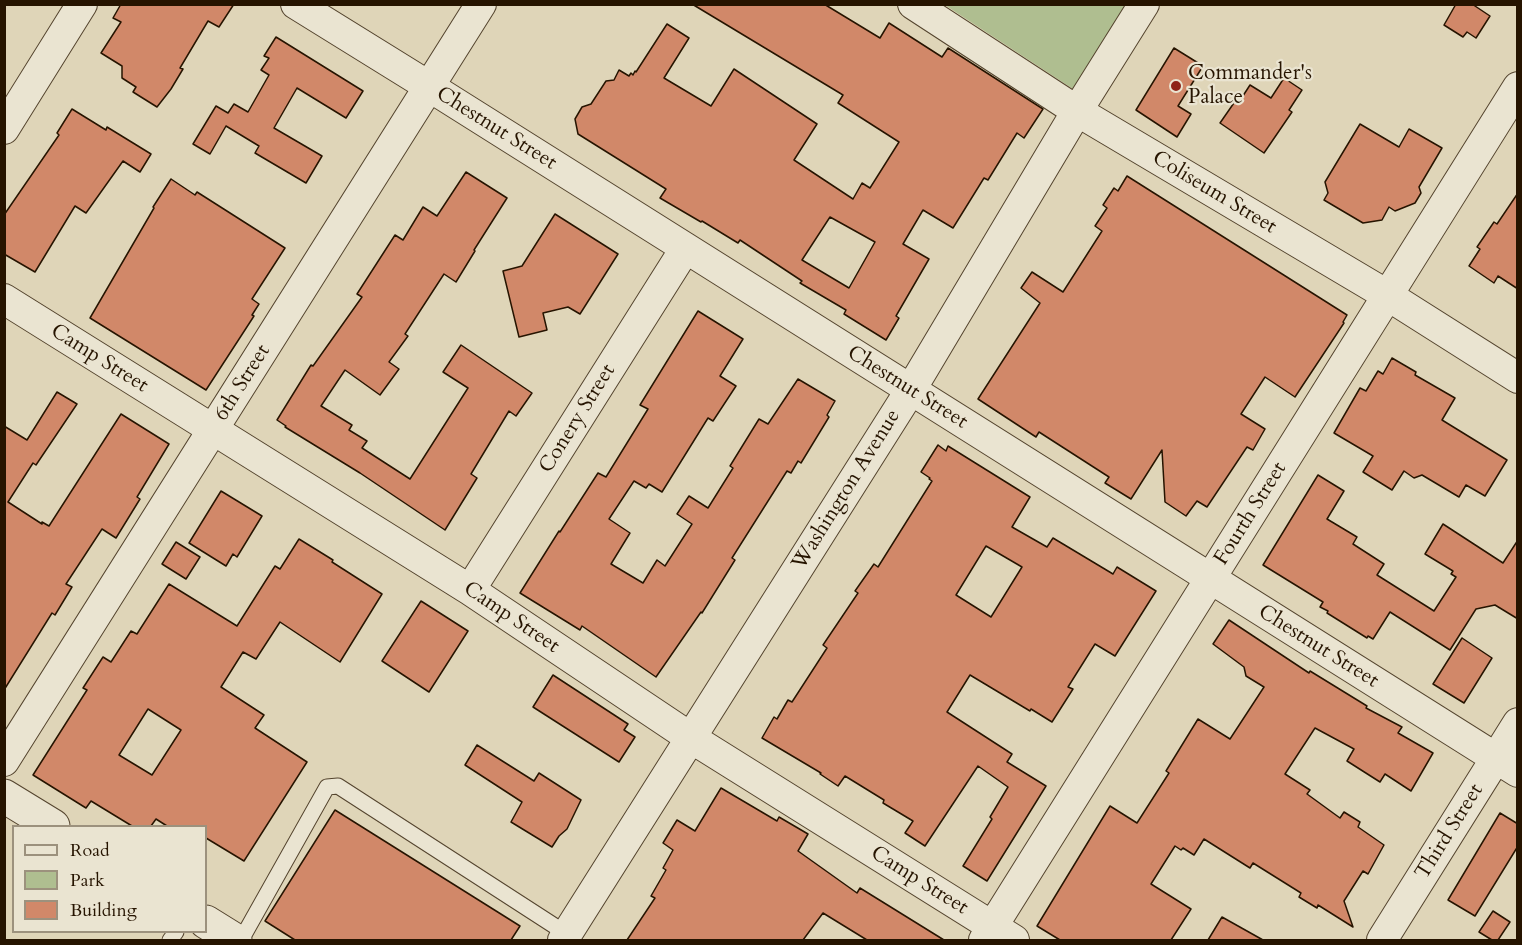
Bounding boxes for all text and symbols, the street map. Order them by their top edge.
place label: Commander's Palace [1188,61,1312,111]
marker: Commander's Palace [1169,79,1183,93]
street label: Chestnut Street [431,82,561,176]
street label: Coliseum Street [1147,146,1281,240]
street label: Camp Street [46,319,152,399]
street label: 6th Street [210,340,276,426]
street label: Chestnut Street [842,341,972,435]
street label: Conery Street [535,360,621,478]
street label: Washington Avenue [788,405,906,575]
street label: Fourth Street [1209,458,1293,570]
street label: Camp Street [458,577,564,659]
street label: Chestnut Street [1253,600,1383,694]
street label: Third Street [1411,780,1489,884]
legend [12,825,207,933]
text: Road [70,838,110,863]
street label: Camp Street [866,841,972,921]
text: Park [70,868,105,893]
text: Building [70,898,137,923]

